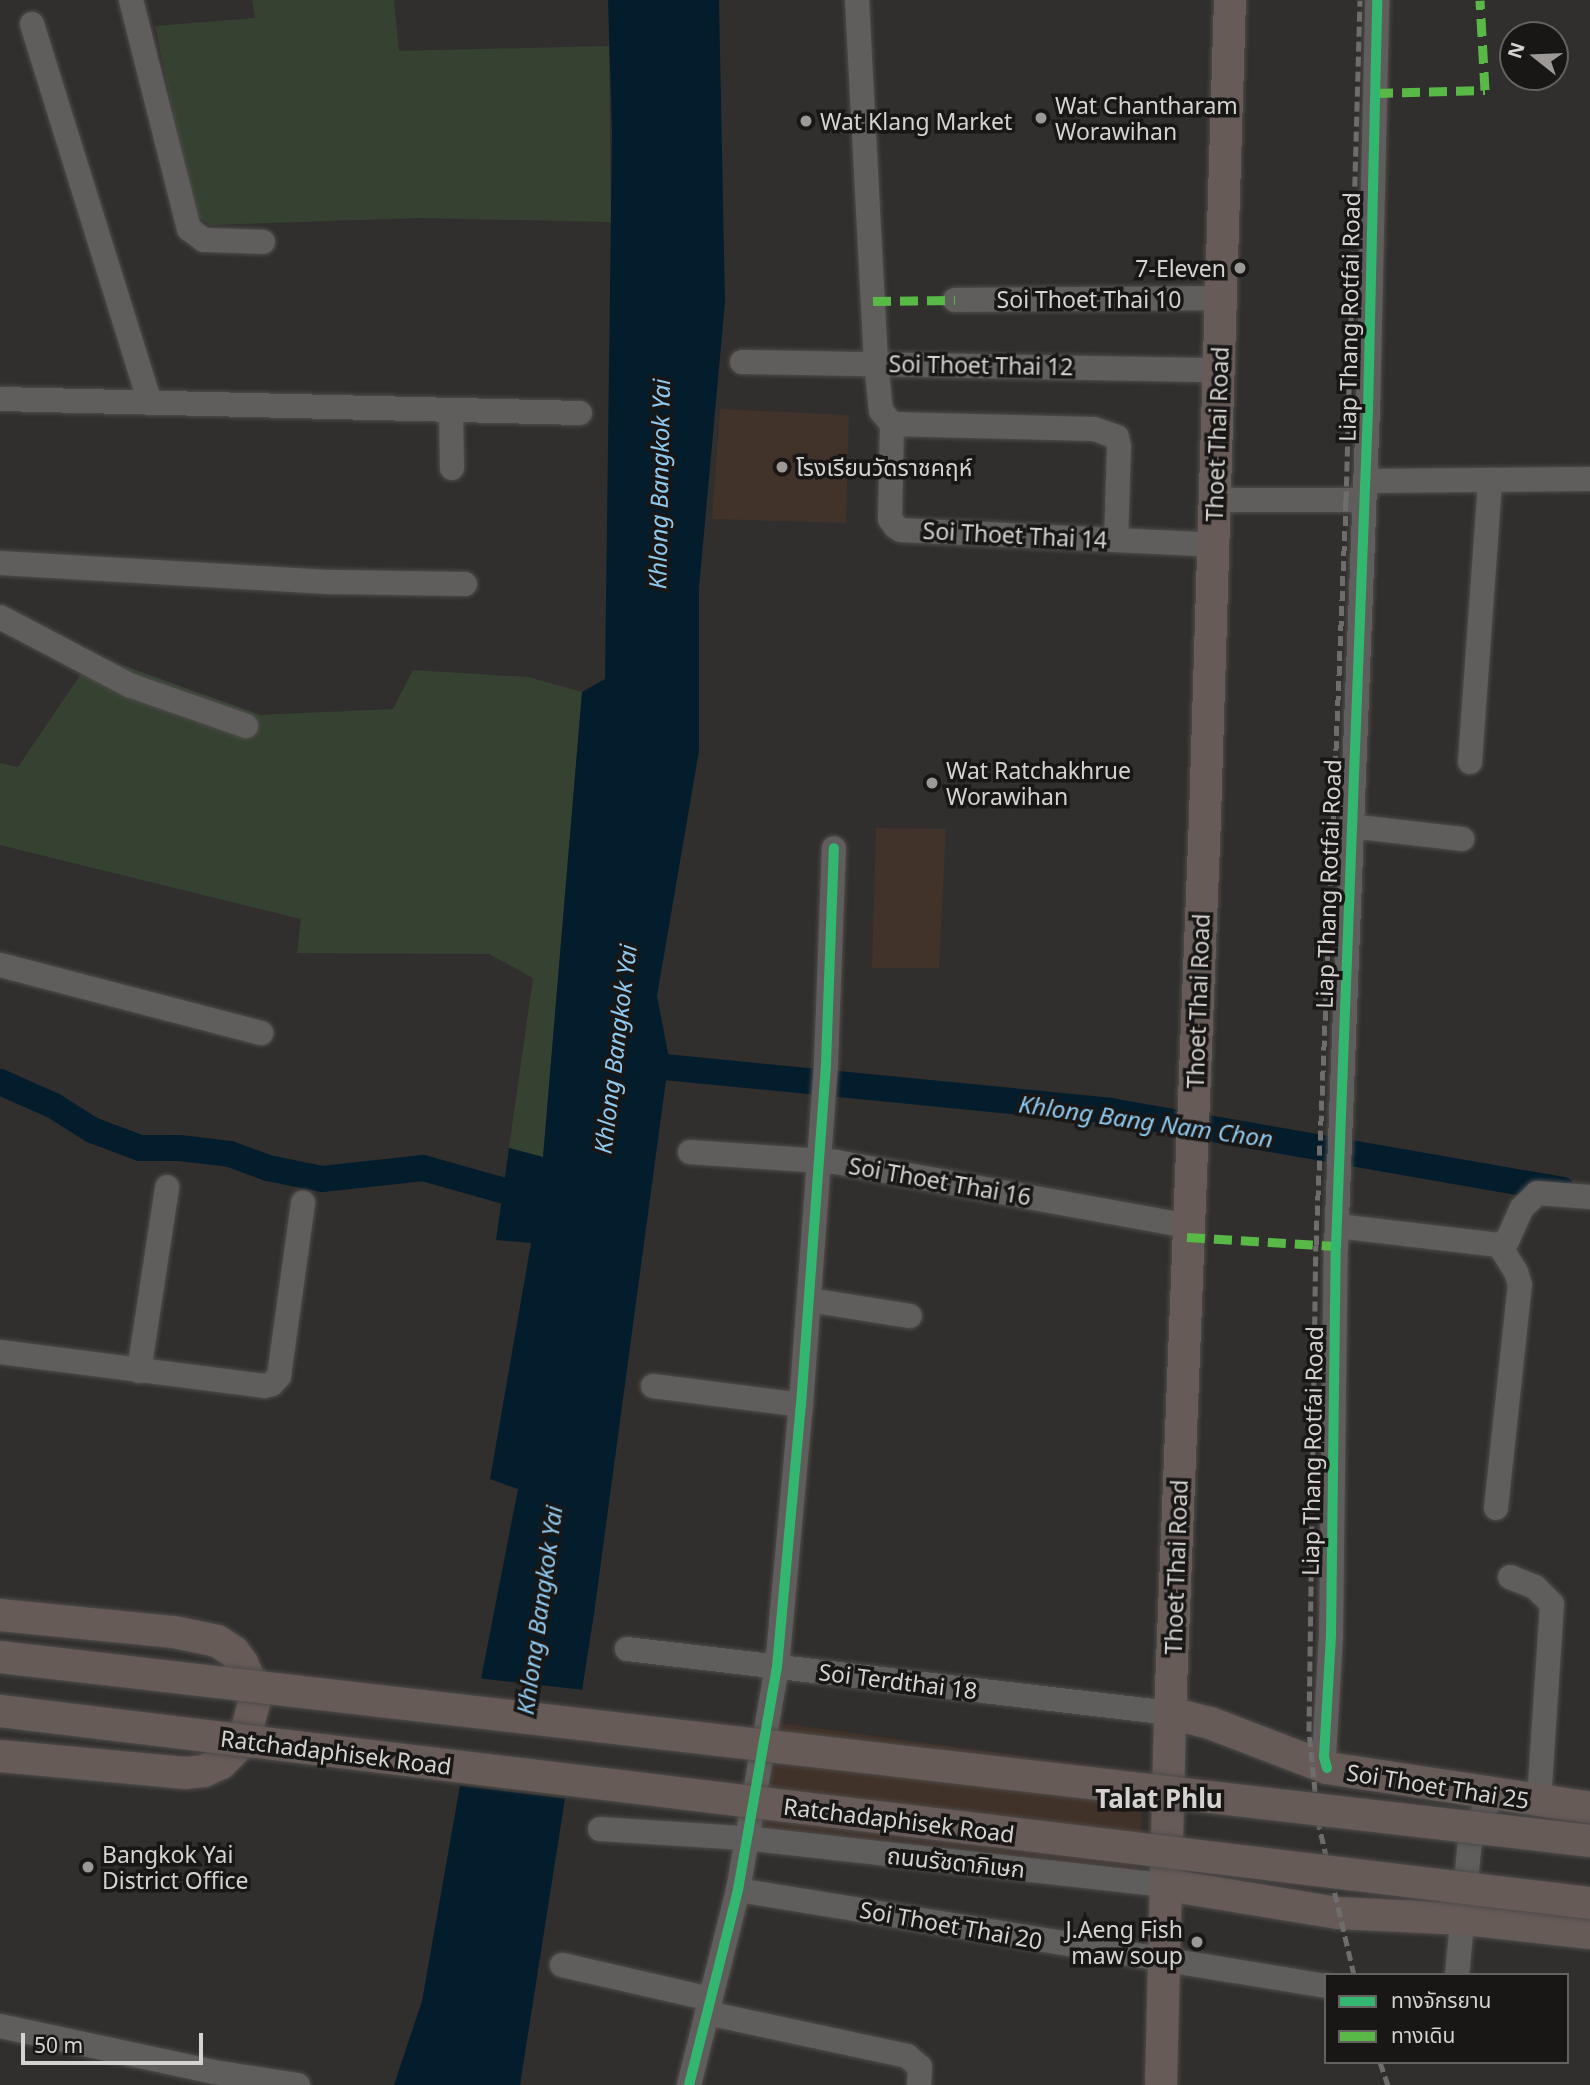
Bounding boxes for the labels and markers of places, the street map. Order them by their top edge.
place label: Wat Chantharam Worawihan [1055,91,1238,145]
place label: Wat Klang Market [820,107,1012,135]
marker: Wat Chantharam Worawihan [1033,110,1049,126]
marker: Wat Klang Market [798,113,814,129]
place label: 7-Eleven [1135,254,1226,282]
marker: 7-Eleven [1232,260,1248,276]
place label: โรงเรียนวัดราชคฤห์ [796,453,972,481]
marker: โรงเรียนวัดราชคฤห์ [774,459,790,475]
place label: Wat Ratchakhrue Worawihan [946,756,1131,810]
marker: Wat Ratchakhrue Worawihan [924,775,940,791]
place label: Bangkok Yai District Office [102,1840,249,1894]
marker: Bangkok Yai District Office [80,1859,96,1875]
place label: J.Aeng Fish maw soup [1065,1915,1183,1969]
marker: J.Aeng Fish maw soup [1189,1934,1205,1950]

